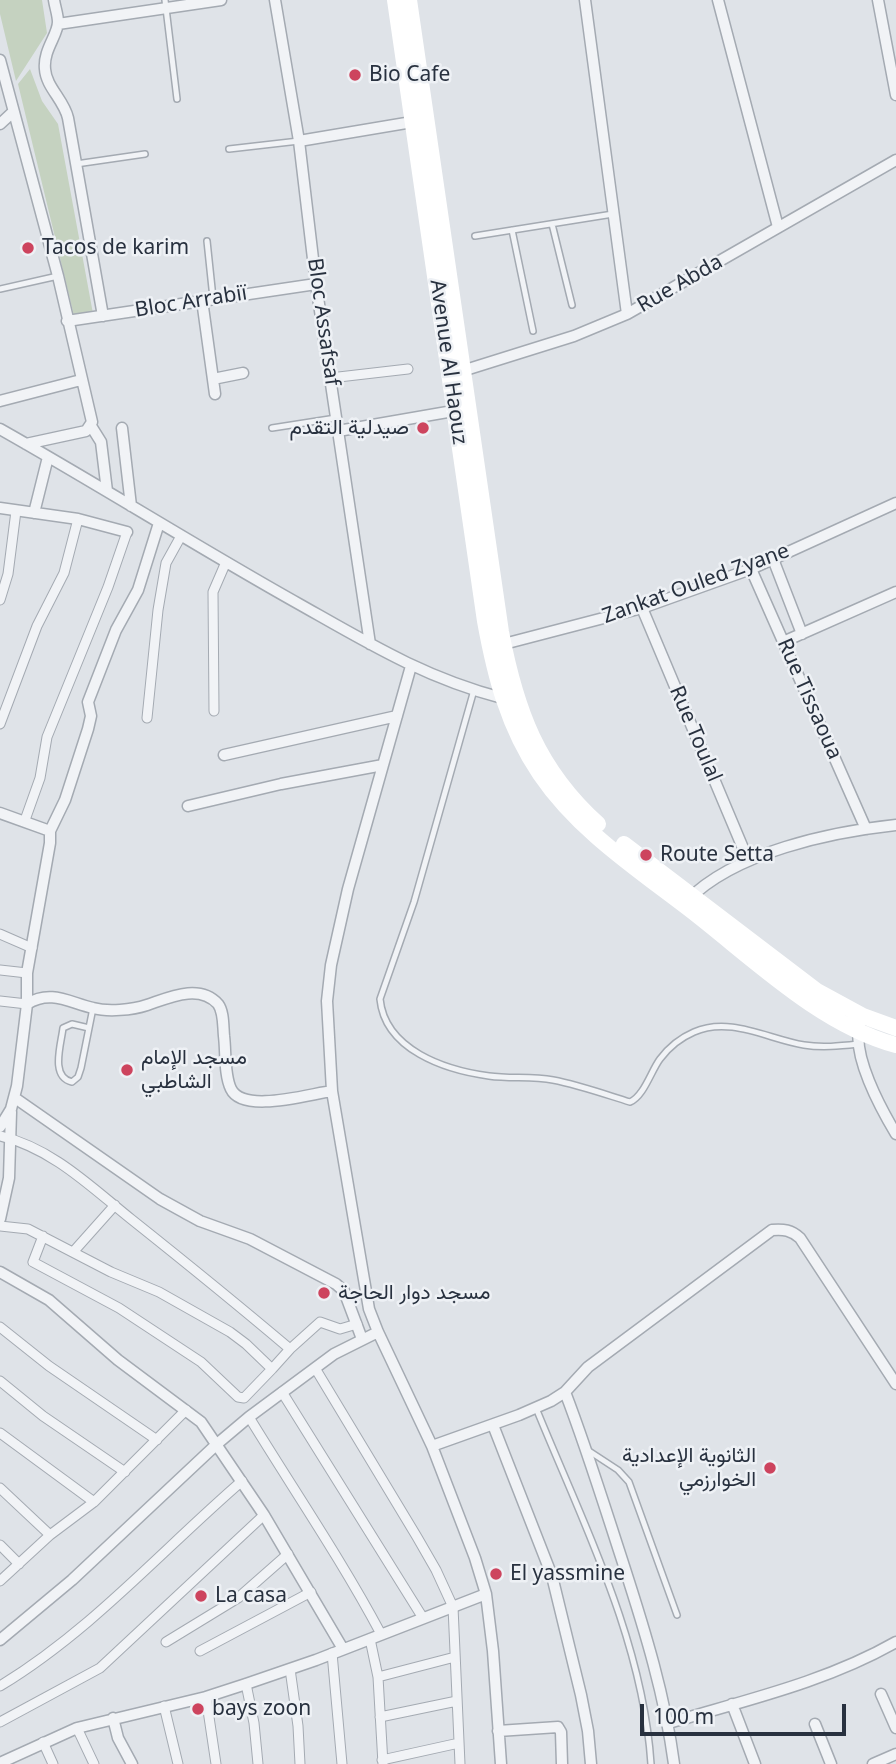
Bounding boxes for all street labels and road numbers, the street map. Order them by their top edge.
street label: Rue Abda [633,249,727,319]
street label: Bloc Assafsaf [302,256,344,388]
street label: Avenue Al Haouz [424,278,472,446]
street label: Bloc Arrabiï [133,281,249,323]
street label: Zankat Ouled Zyane [599,538,793,630]
street label: Rue Tissaoua [771,635,847,763]
street label: Rue Toulal [664,682,726,786]

